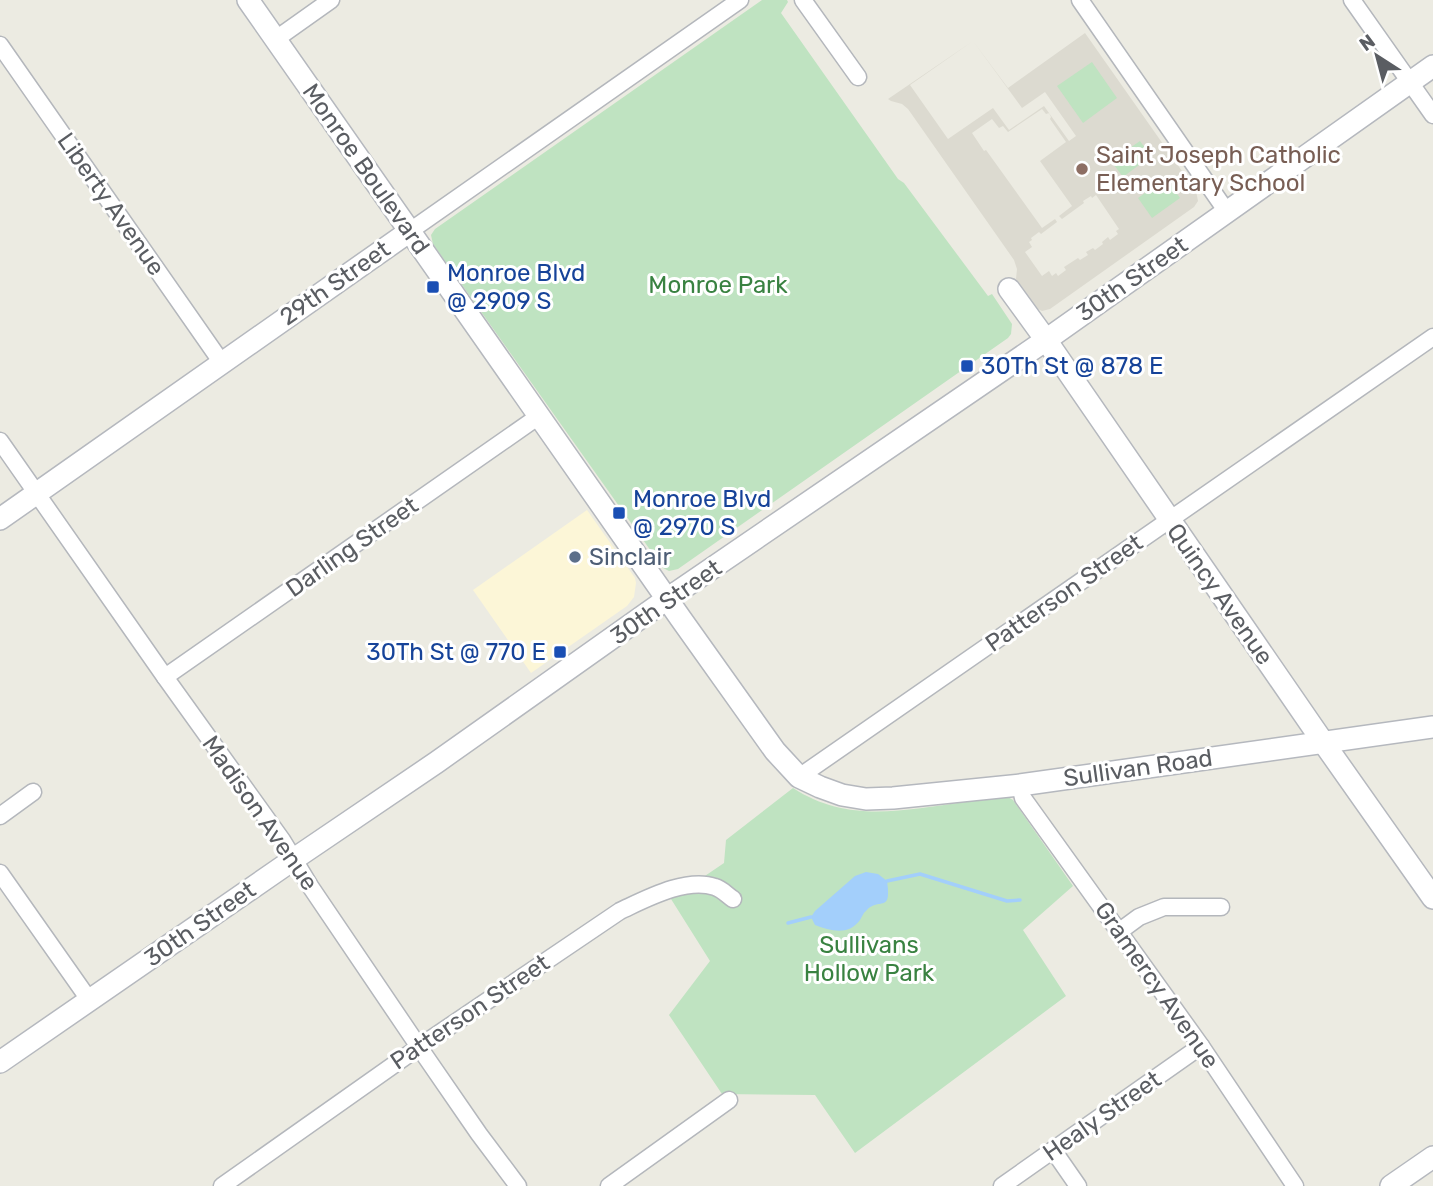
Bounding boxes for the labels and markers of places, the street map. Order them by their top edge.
place label: Saint Joseph Catholic Elementary School [1096,141,1341,197]
marker: Saint Joseph Catholic Elementary School [1074,161,1090,177]
place label: Monroe Blvd @ 2909 S [447,259,585,315]
marker: Monroe Blvd @ 2909 S [425,279,441,295]
place label: 30Th St @ 878 E [981,352,1164,380]
marker: 30Th St @ 878 E [959,358,975,374]
place label: Monroe Blvd @ 2970 S [633,485,771,541]
marker: Monroe Blvd @ 2970 S [611,505,627,521]
place label: Sinclair [589,543,672,571]
marker: Sinclair [567,549,583,565]
place label: 30Th St @ 770 E [366,638,546,666]
marker: 30Th St @ 770 E [552,644,568,660]

